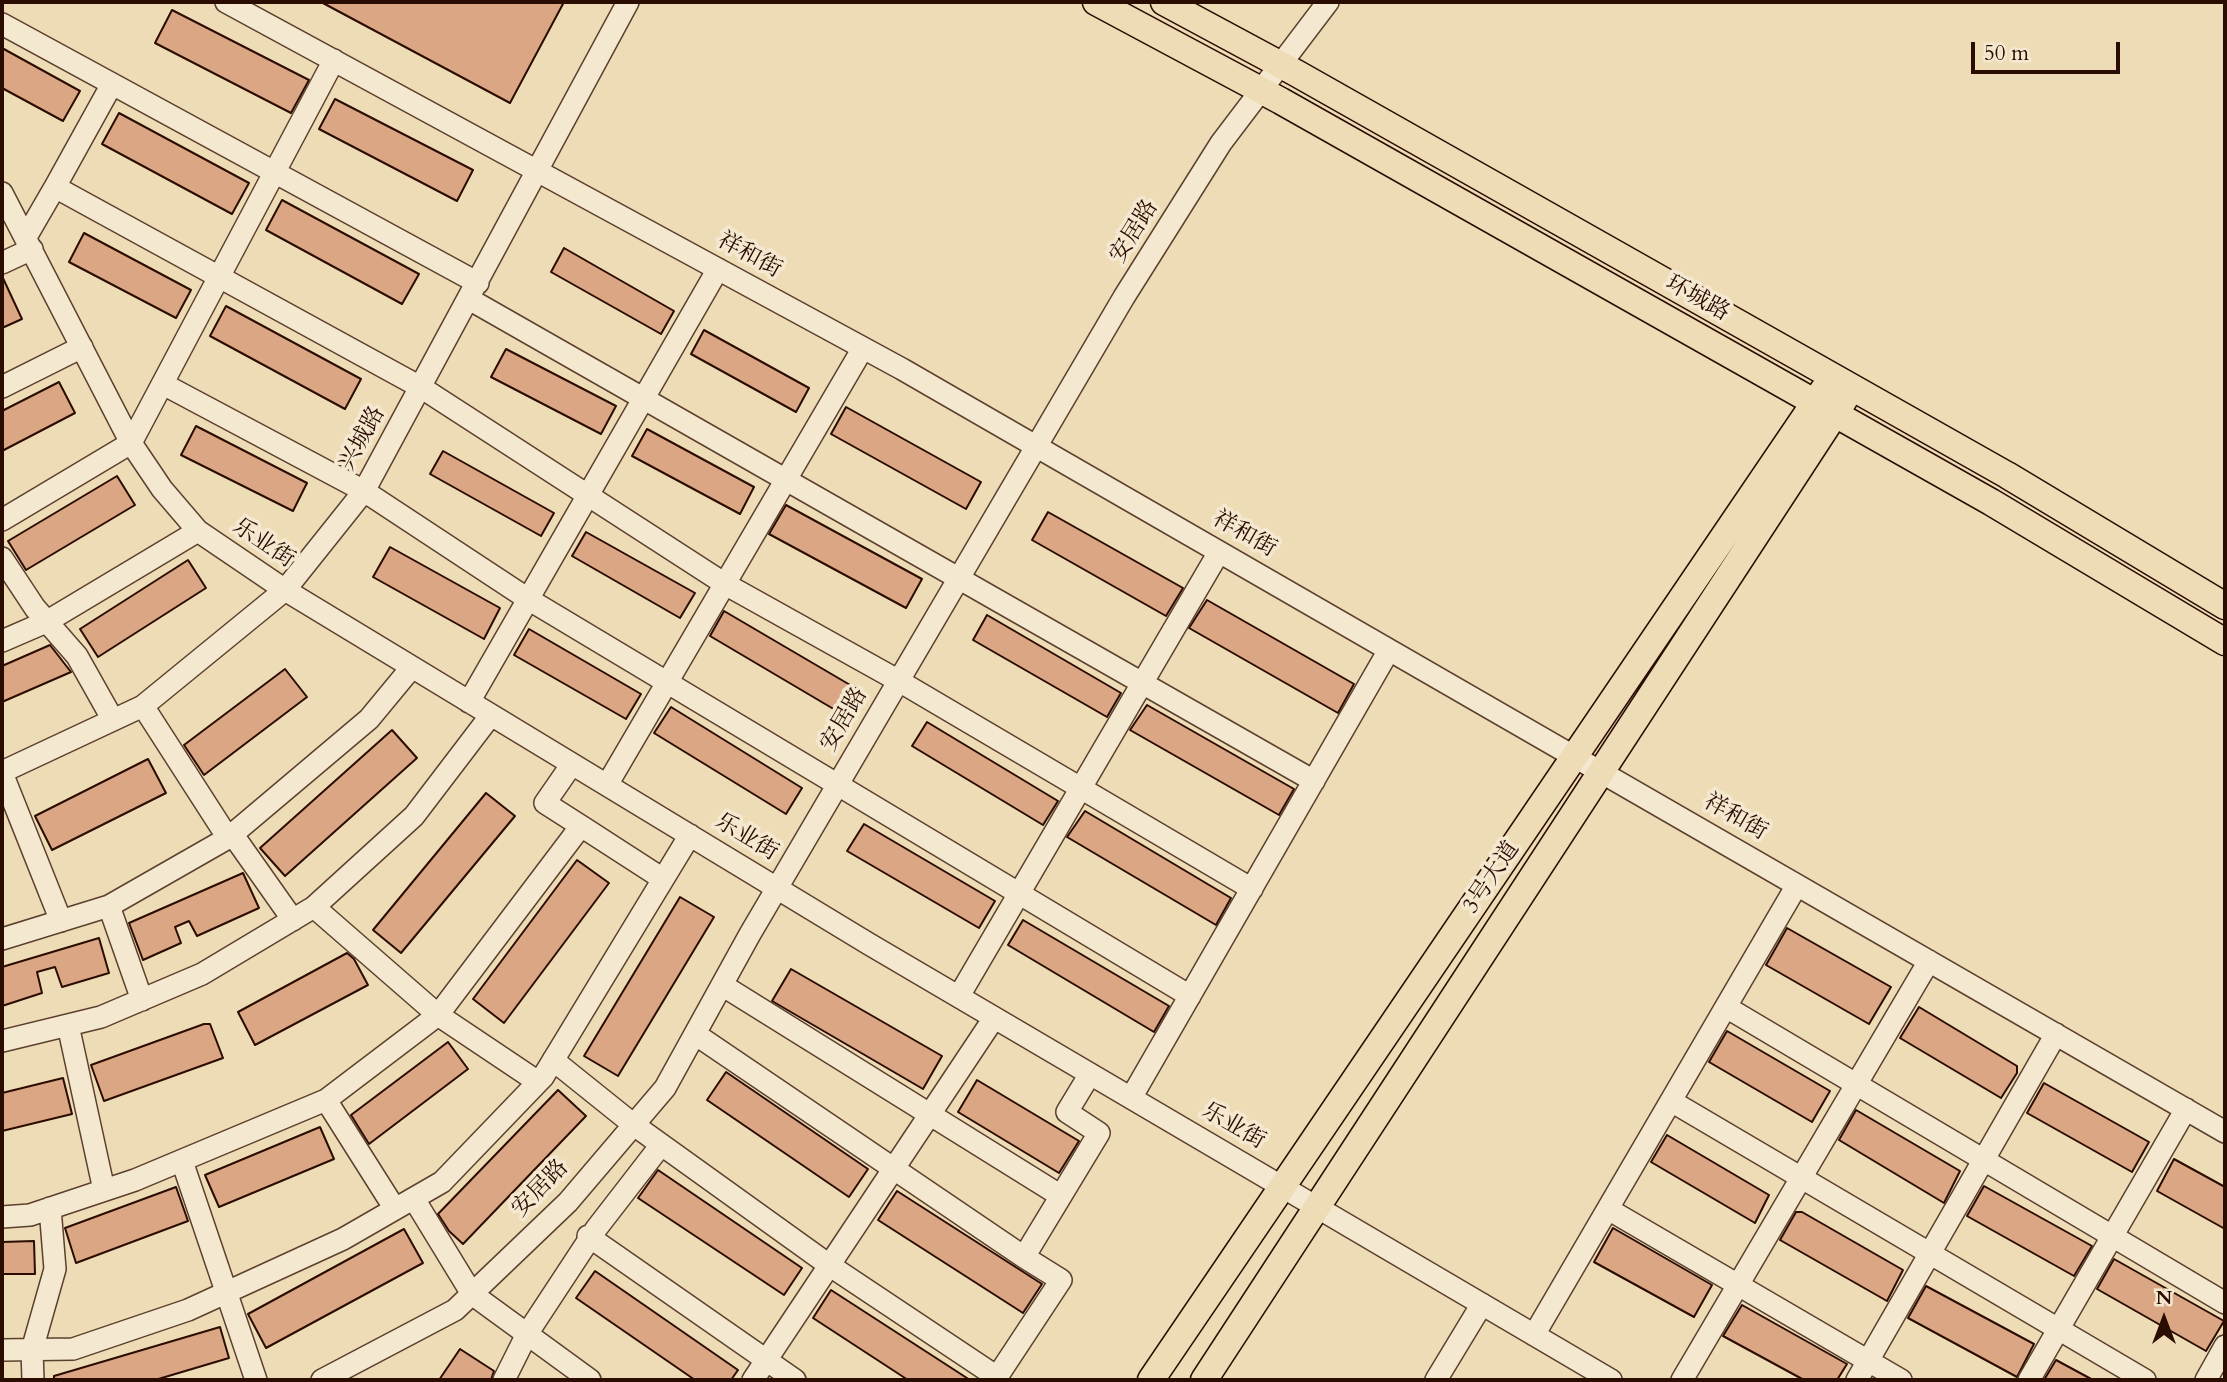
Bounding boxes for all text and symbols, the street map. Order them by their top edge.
scale bar [1975,28,2124,72]
text: 50 m [1984,39,2029,68]
street label: 安居路 [1105,195,1165,269]
street label: 祥和街 [712,227,786,285]
street label: 环城路 [1660,270,1734,328]
street label: 兴城路 [334,402,392,476]
street label: 祥和街 [1207,506,1281,564]
street label: 乐业街 [227,513,299,575]
street label: 安居路 [816,683,874,757]
street label: 祥和街 [1698,789,1772,847]
street label: 乐业街 [709,808,783,868]
street label: 3号大道 [1458,837,1526,919]
street label: 乐业街 [1196,1098,1270,1156]
street label: 安居路 [507,1155,575,1223]
north arrow [2129,1284,2199,1354]
text: N [2156,1285,2172,1311]

